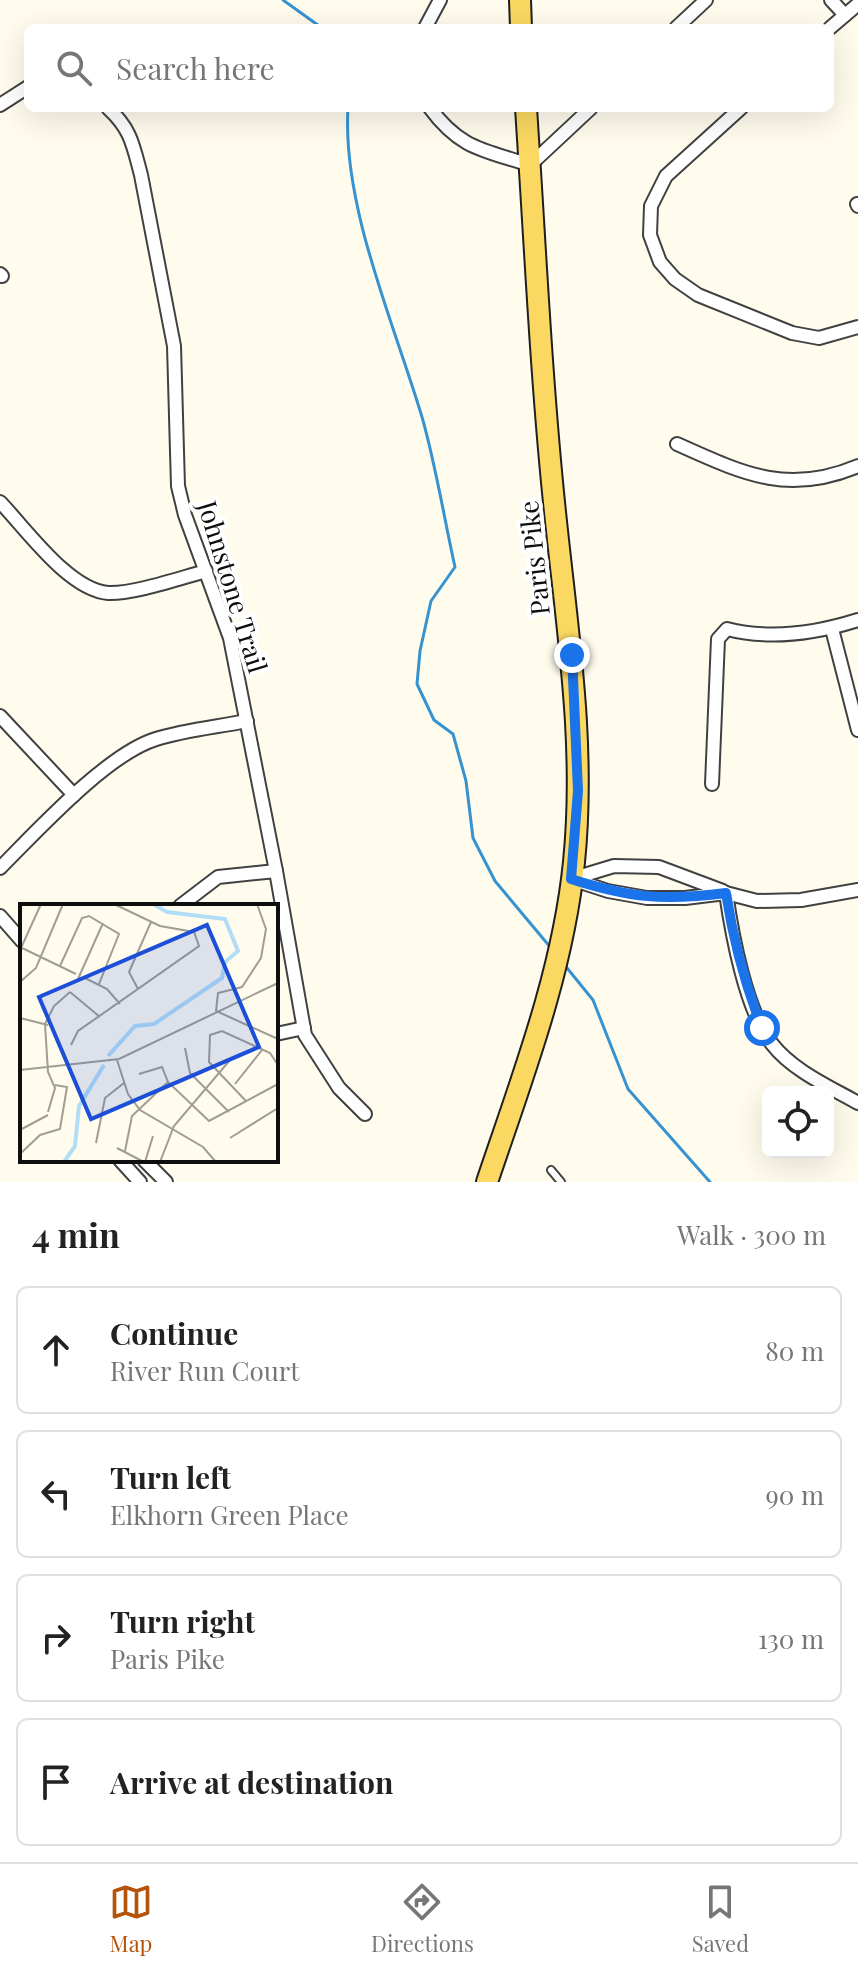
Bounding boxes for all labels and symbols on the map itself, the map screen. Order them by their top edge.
street label: Johnstone Trail [190,495,276,677]
street label: Paris Pike [510,499,557,617]
route end [554,637,590,673]
inset map [20,904,278,1162]
route start [744,1010,780,1046]

